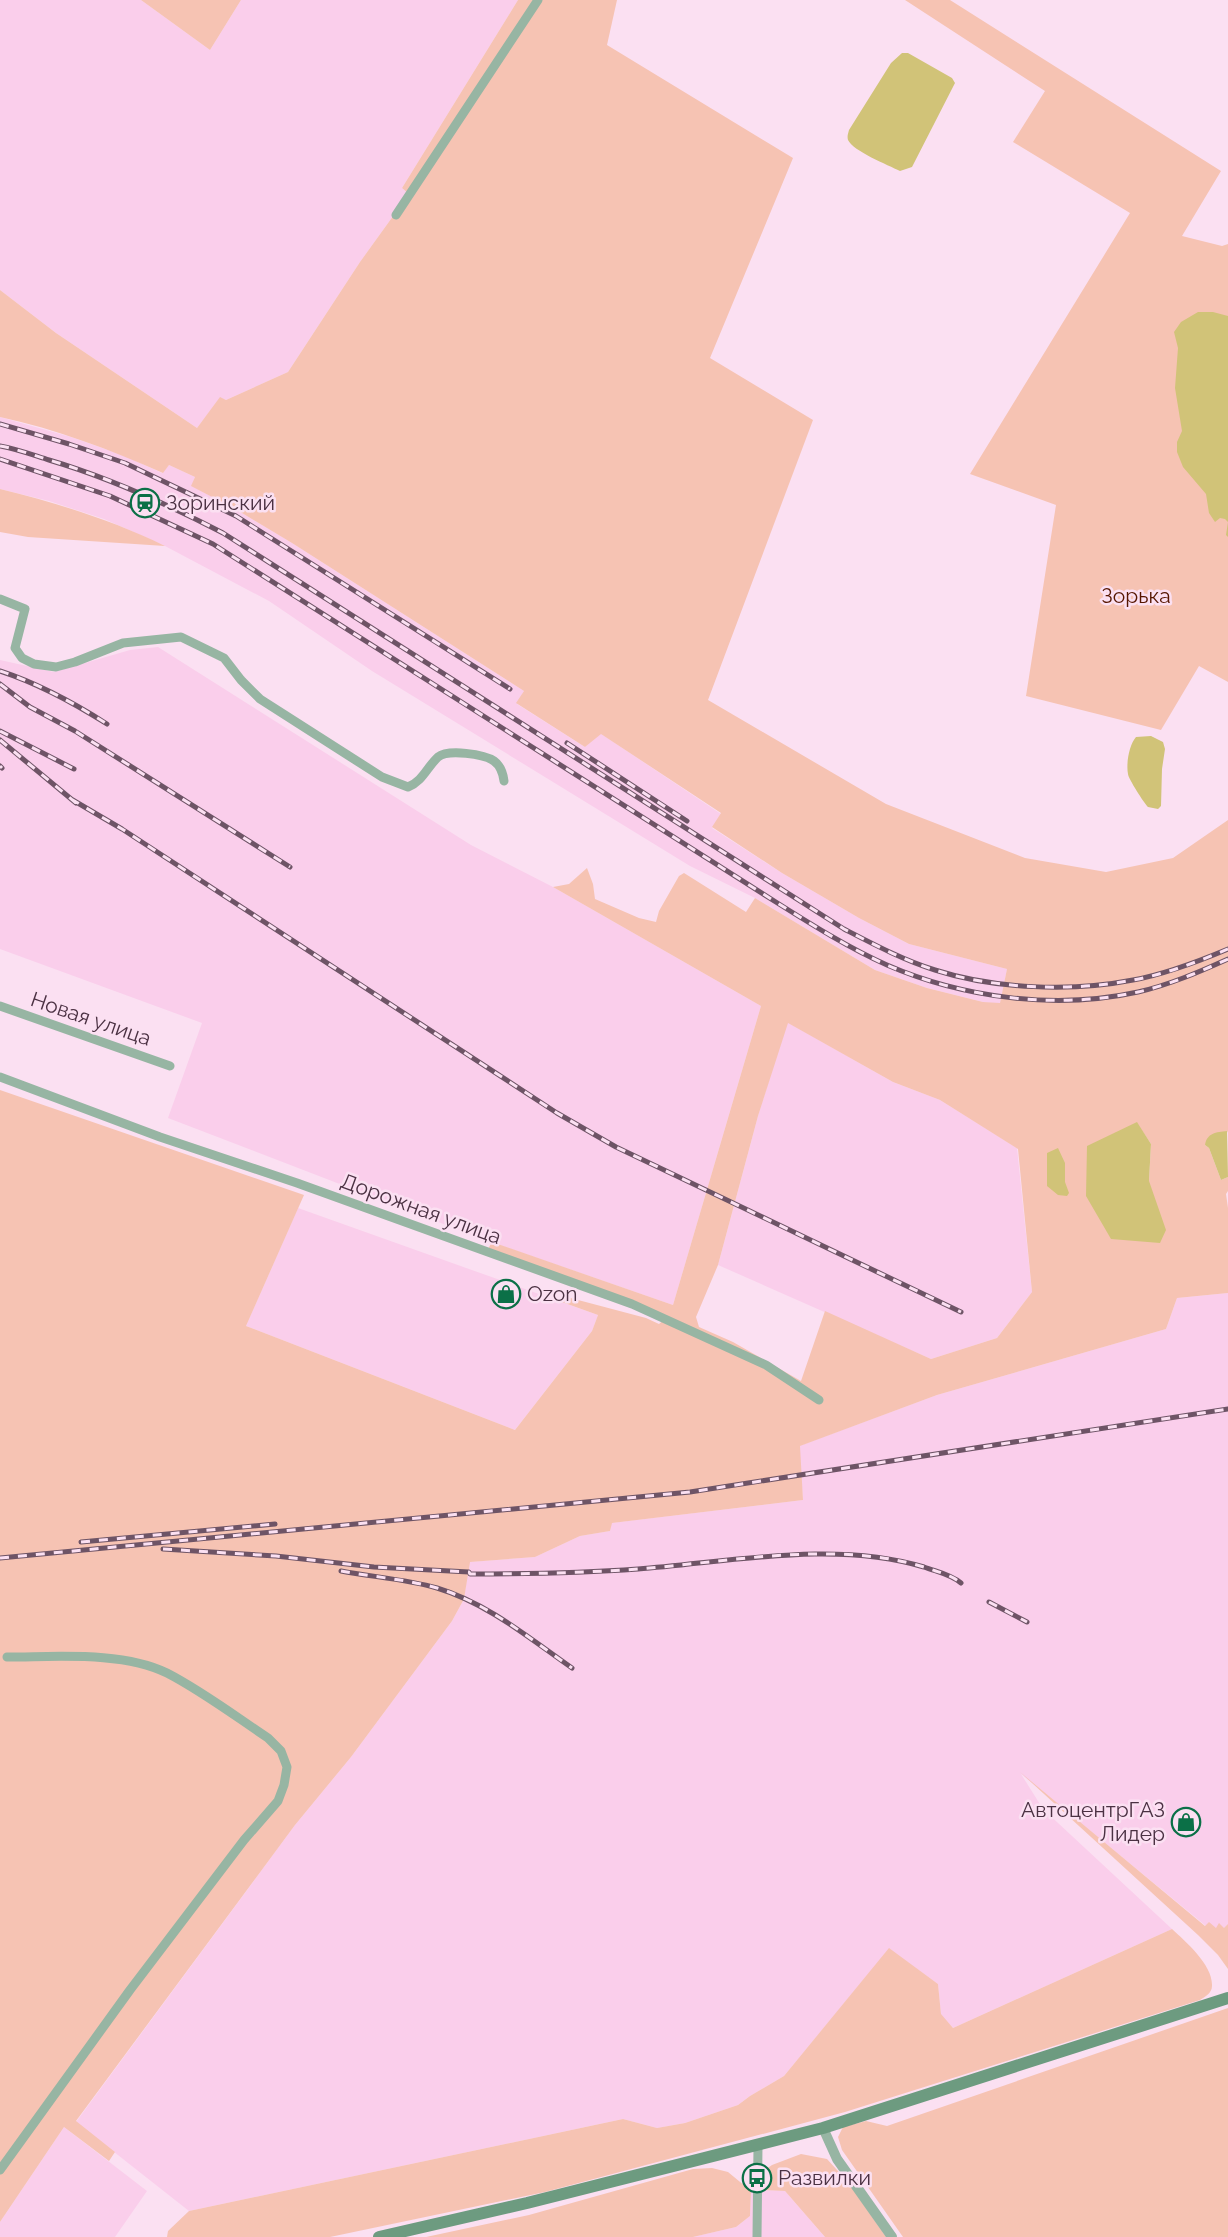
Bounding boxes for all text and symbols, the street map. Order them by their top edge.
station icon: Зоринский [129,487,161,519]
place label: Зоринский [166,490,275,515]
park label: Зорька [1101,583,1171,608]
street label: Новая улица [28,986,155,1051]
street label: Дорожная улица [337,1168,505,1249]
shop icon: Ozon [490,1278,522,1310]
place label: Ozon [527,1281,578,1306]
place label: АвтоцентрГАЗ Лидер [1021,1797,1165,1846]
shop icon: АвтоцентрГАЗ Лидер [1170,1806,1202,1838]
bus stop icon: Развилки [741,2162,773,2194]
place label: Развилки [778,2165,871,2190]

